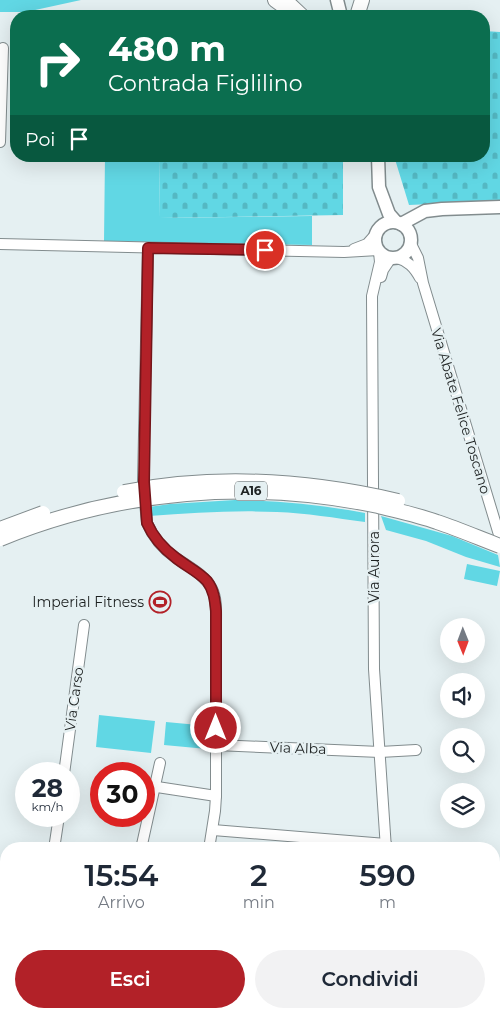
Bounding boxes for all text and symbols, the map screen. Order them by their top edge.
text: 480 m [108,27,226,70]
icon: right [25,30,90,95]
text: Contrada Figlilino [108,70,303,97]
icon: arrive [65,125,93,153]
text: Poi [25,128,55,151]
pin [244,229,286,271]
icon: arrive [251,236,279,264]
street label: Via Abate Felice Toscano [427,326,495,496]
road number: A16 [235,482,267,501]
street label: Via Aurora [365,531,383,603]
sports icon: Imperial Fitness [148,590,172,614]
place label: Imperial Fitness [32,593,144,611]
north arrow [440,618,485,662]
map controls [440,618,485,828]
street label: Via Carso [61,666,87,732]
button: sound [440,673,485,718]
position arrow [189,701,241,753]
button: search [440,728,485,773]
street label: Via Alba [269,738,327,758]
speed limit sign: 30 [90,762,155,827]
text: 28 [32,773,63,803]
button: layers [440,783,485,828]
text: km/h [31,799,64,814]
text: 15:54 [84,857,158,894]
text: 2 [250,857,268,894]
text: 590 [359,857,416,894]
text: Arrivo [98,893,145,912]
text: min [243,893,275,912]
text: m [379,893,396,912]
button: Esci [15,950,245,1008]
button: Condividi [255,950,485,1008]

